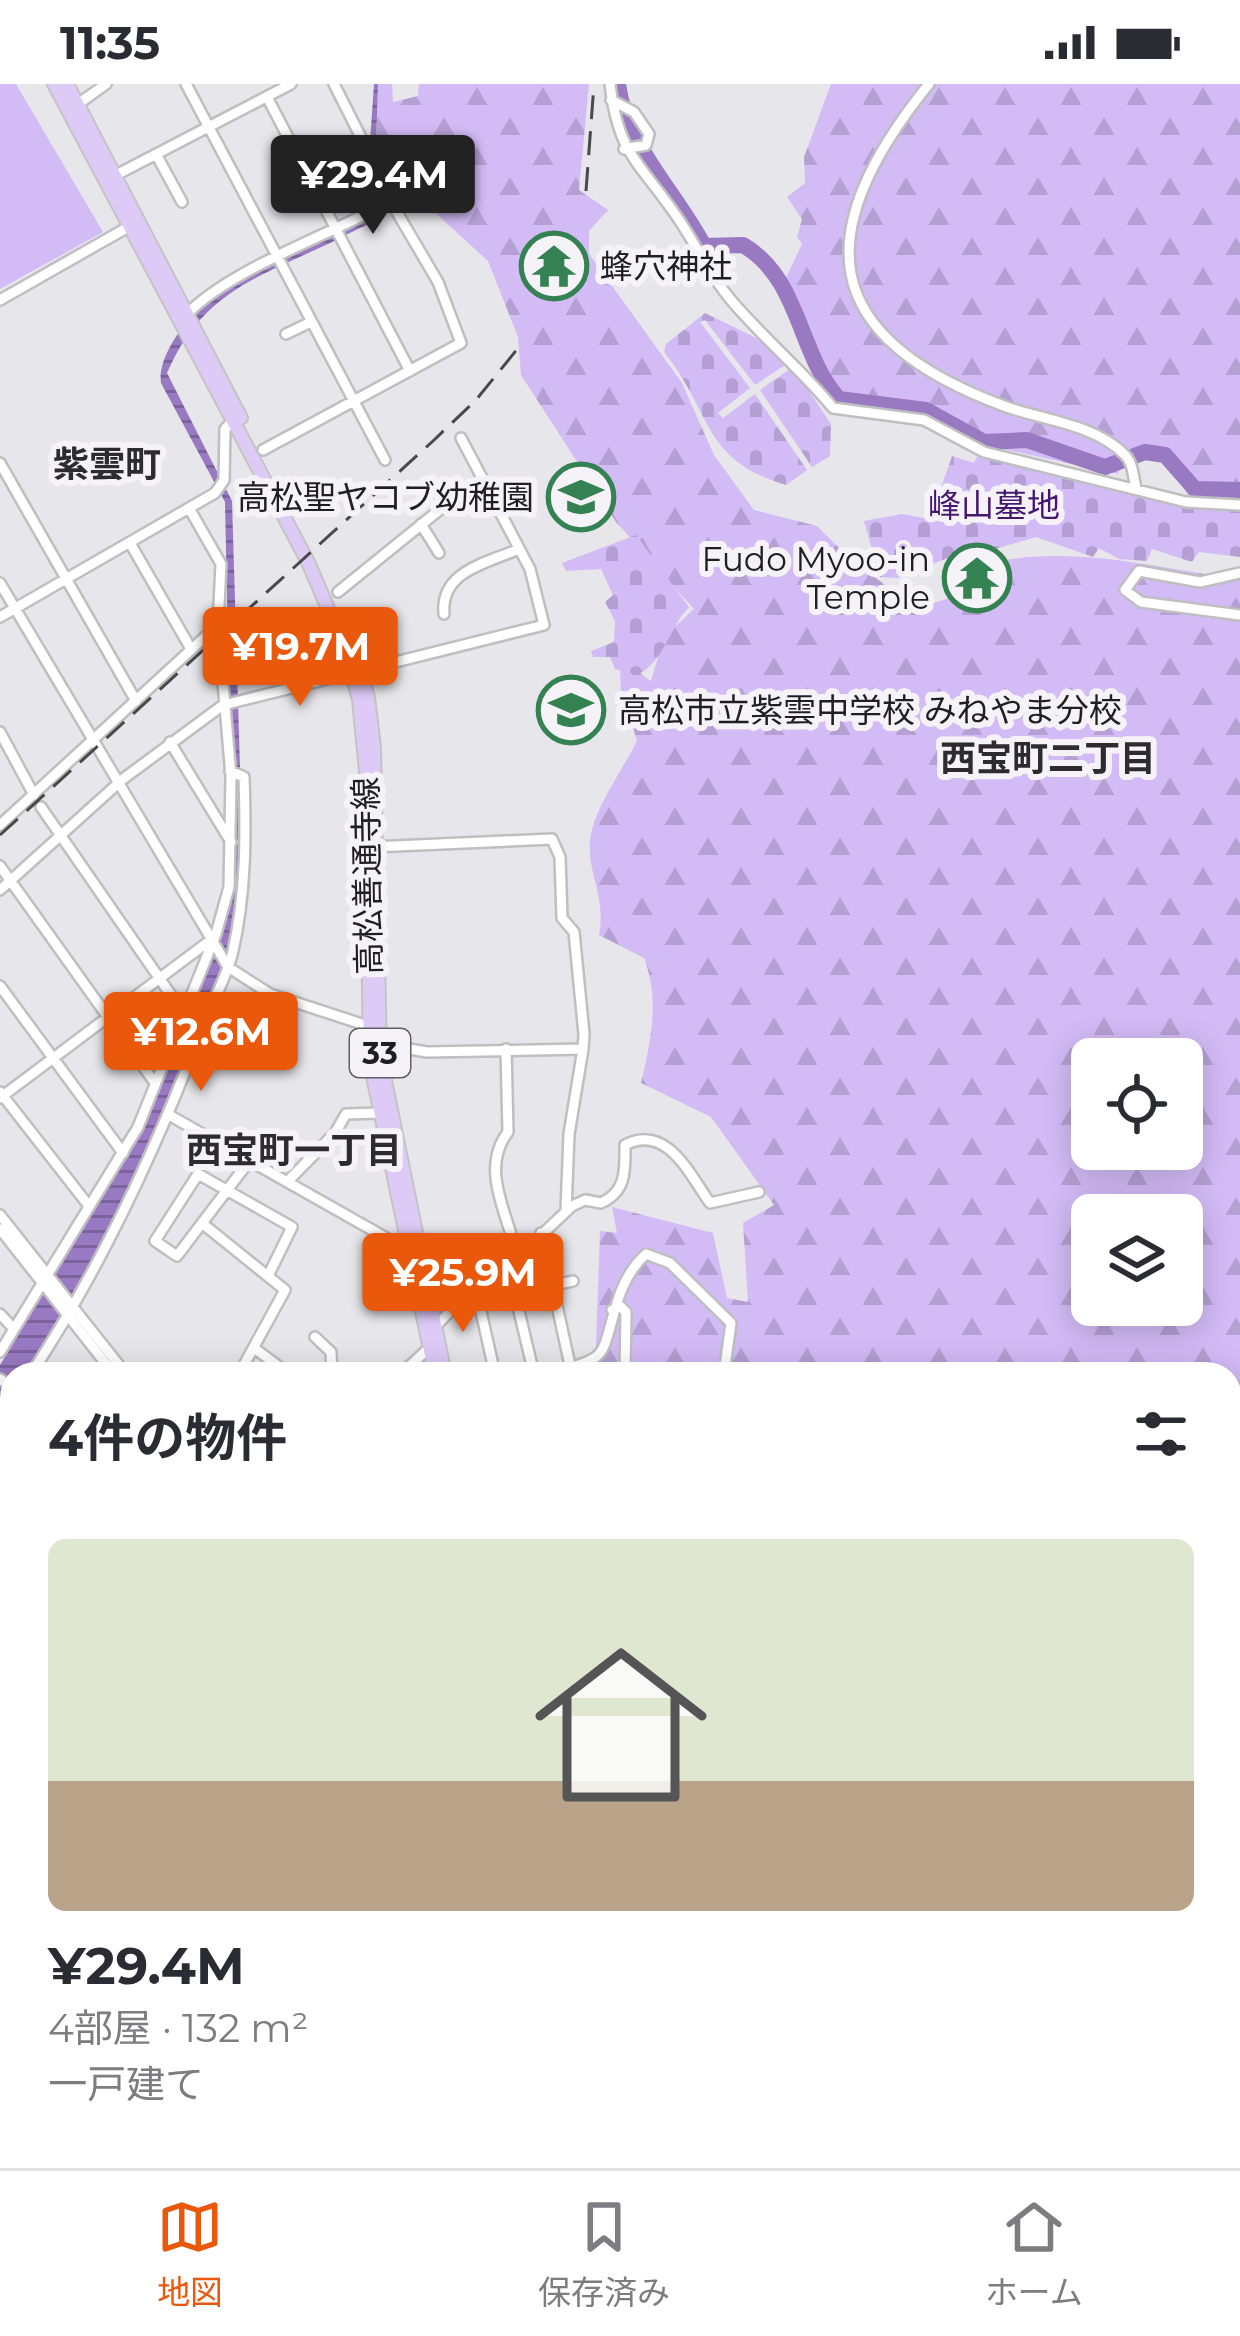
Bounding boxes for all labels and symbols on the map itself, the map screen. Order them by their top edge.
pin: ¥29.4M [275,135,471,237]
temple icon: 蜂穴神社 [519,231,589,301]
place label: 蜂穴神社 [600,246,732,286]
district label: 紫雲町 [53,442,161,486]
school or university icon: 高松聖ヤコブ幼稚園 [546,462,616,532]
place label: 高松聖ヤコブ幼稚園 [237,477,534,517]
park label: 峰山墓地 [928,485,1060,525]
place label: Fudo Myoo-in Temple [701,539,930,617]
temple icon: Fudo Myoo-in Temple [942,543,1012,613]
pin: ¥19.7M [202,607,398,709]
school or university icon: 高松市立紫雲中学校 みねやま分校 [536,675,606,745]
place label: 高松市立紫雲中学校 みねやま分校 [618,690,1122,730]
district label: 西宝町二丁目 [940,736,1156,780]
street label: 高松善通寺線 [345,777,389,975]
pin: ¥12.6M [103,992,299,1094]
road number: 33 [350,1029,410,1077]
district label: 西宝町一丁目 [186,1128,402,1172]
pin: ¥25.9M [365,1233,561,1335]

